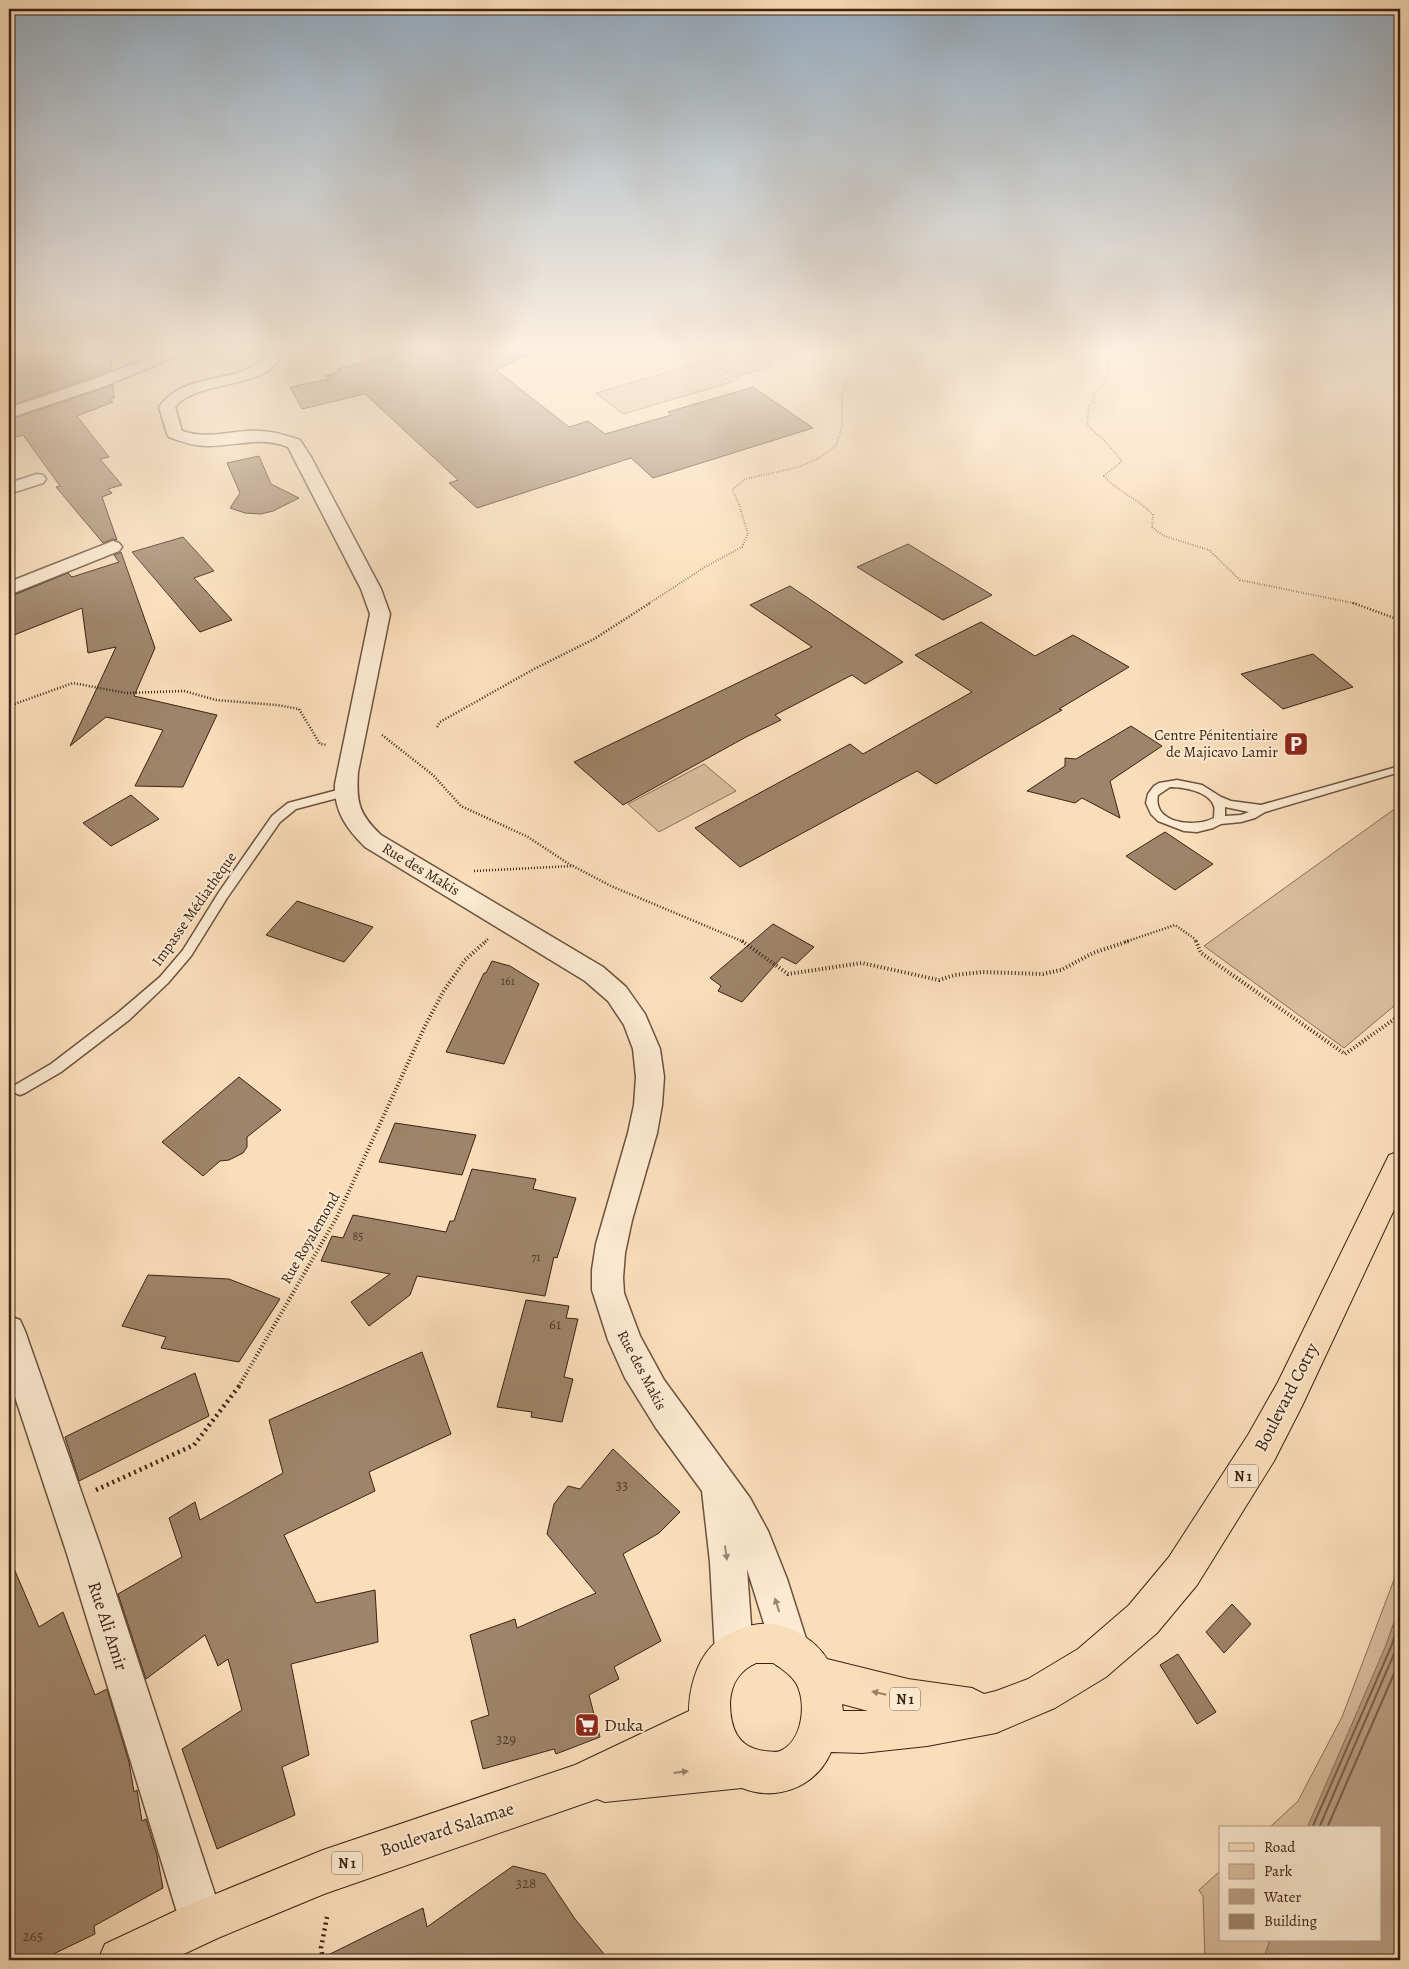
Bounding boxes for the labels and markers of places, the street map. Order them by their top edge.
place label: Centre Pénitentiaire de Majicavo Lamir [1154,725,1278,762]
parking icon: Centre Pénitentiaire de Majicavo Lamir [1283,731,1309,757]
supermarket icon: Duka [574,1712,600,1738]
place label: Duka [604,1713,644,1737]

